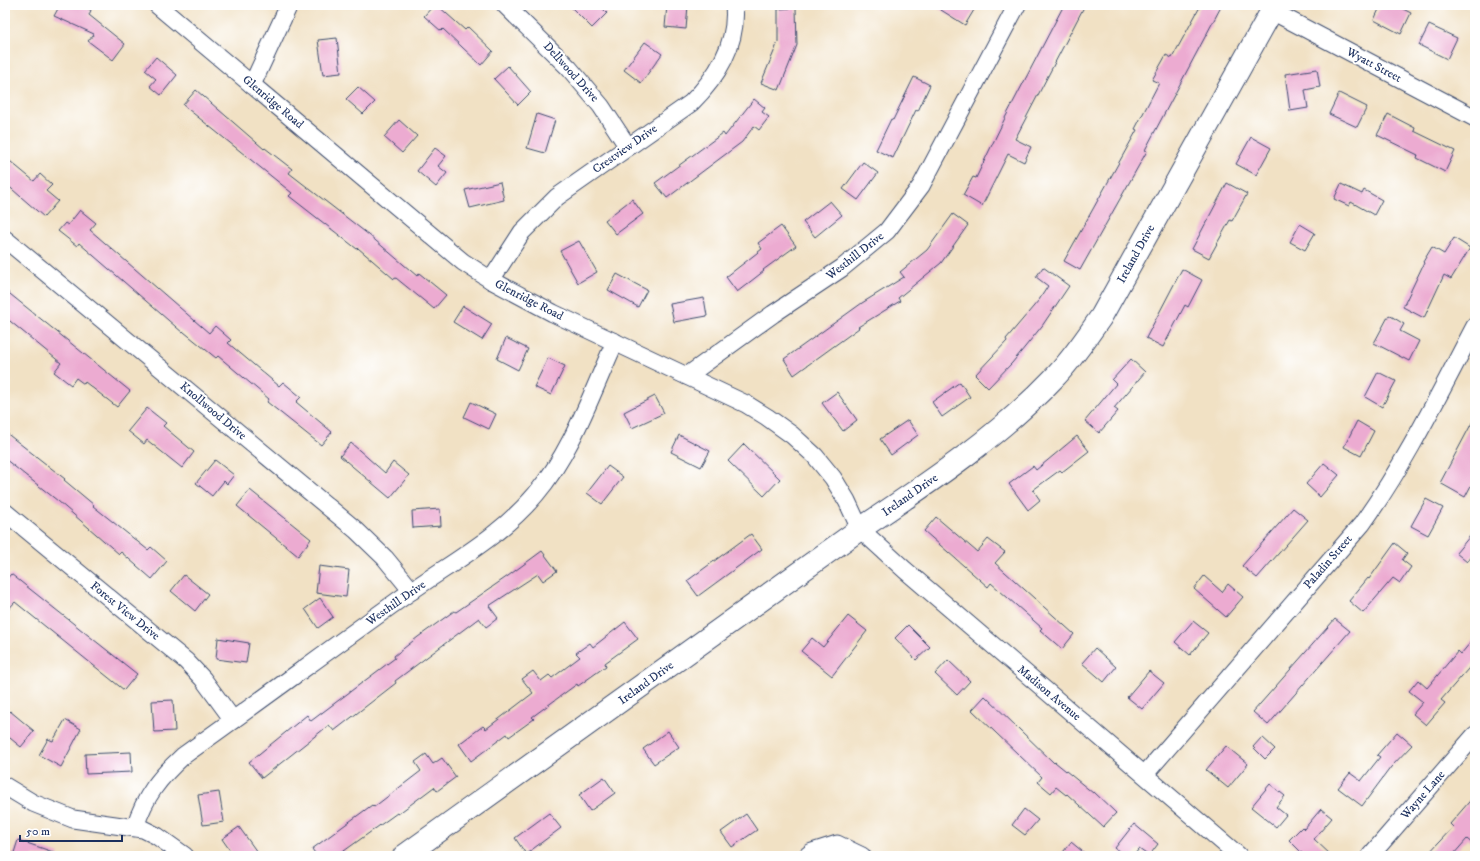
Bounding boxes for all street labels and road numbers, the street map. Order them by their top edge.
street label: Dellwood Drive [540,39,602,105]
street label: Wyatt Street [1343,44,1404,86]
street label: Glenridge Road [239,72,307,132]
street label: Crestview Drive [590,121,660,177]
street label: Ireland Drive [1114,222,1158,286]
street label: Westhill Drive [822,229,887,284]
street label: Glenridge Road [492,276,566,324]
street label: Knollwood Drive [177,379,249,443]
street label: Ireland Drive [879,470,941,520]
street label: Paladin Street [1300,532,1356,592]
street label: Westhill Drive [363,577,429,630]
street label: Forest View Drive [87,578,163,644]
street label: Ireland Drive [615,658,677,708]
street label: Madison Avenue [1014,662,1084,724]
street label: Wayne Lane [1397,768,1448,823]

